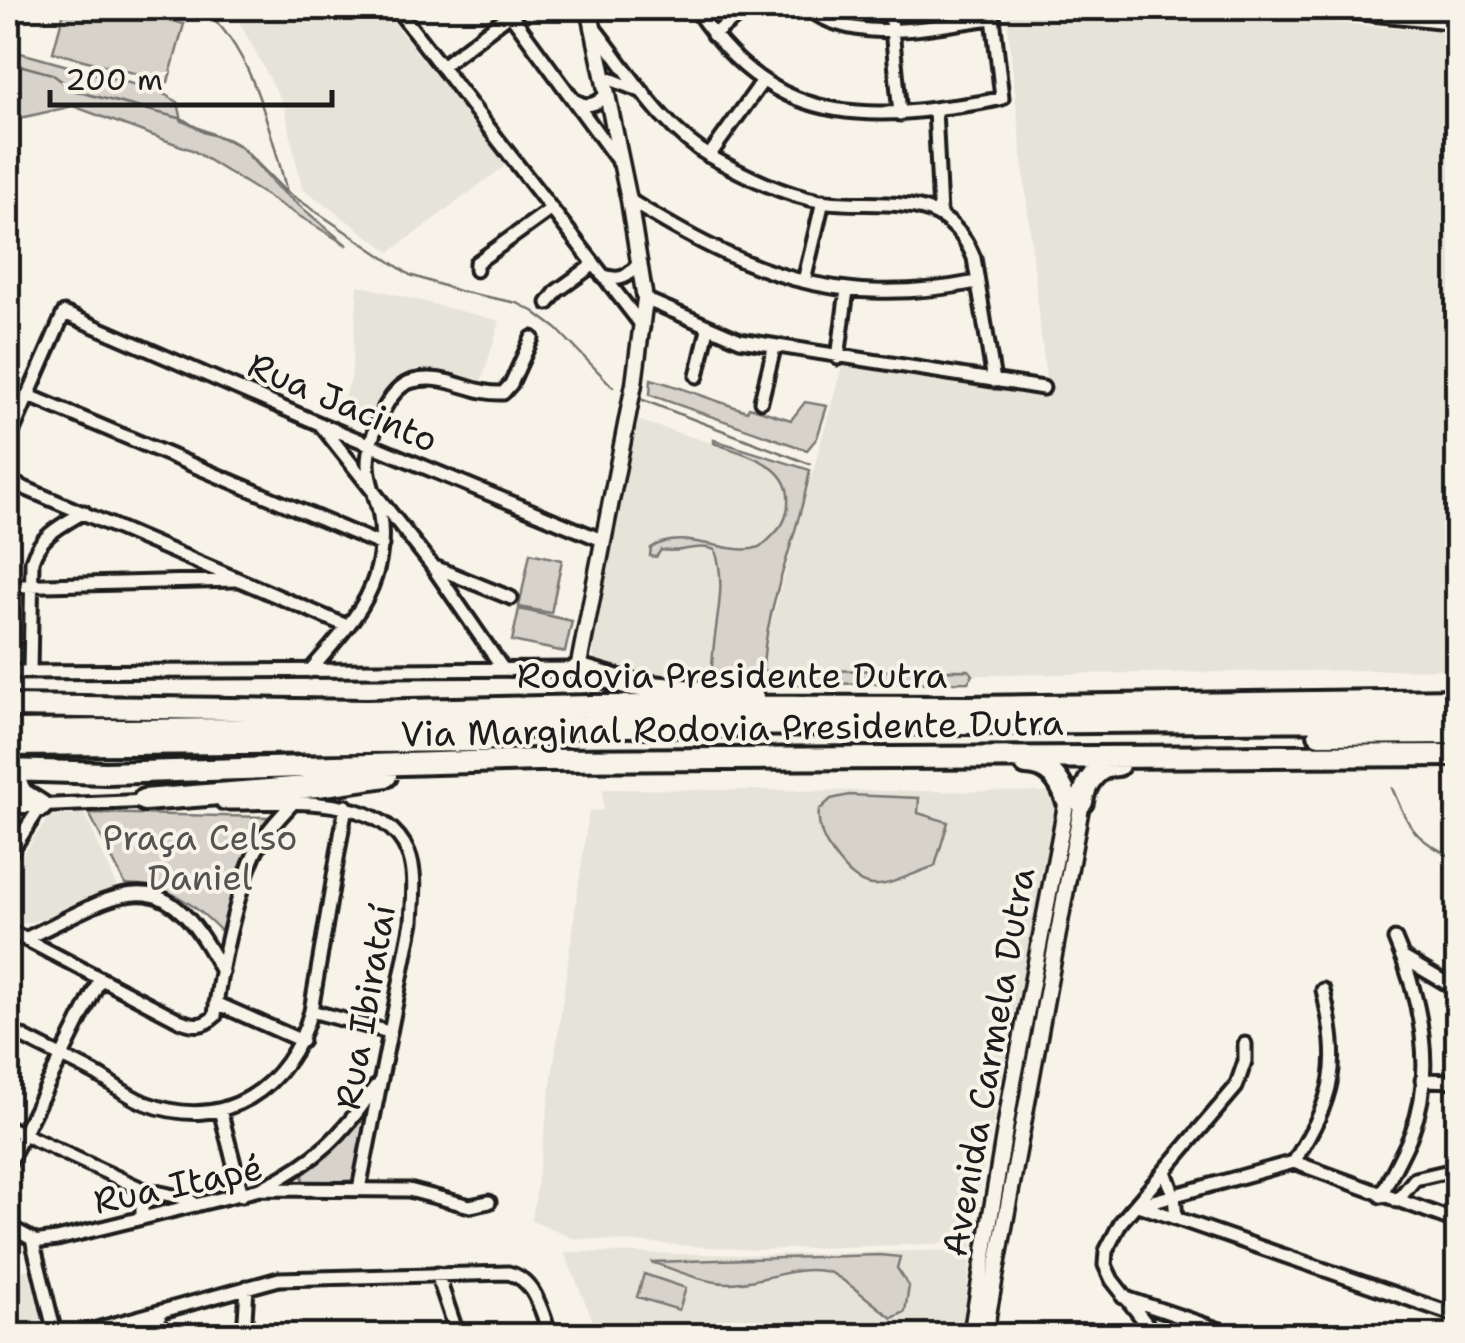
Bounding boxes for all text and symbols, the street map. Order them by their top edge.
scale bar [50,45,332,107]
text: 200 m [65,59,163,100]
street label: Rua Jacinto [241,341,445,463]
street label: Rodovia Presidente Dutra [517,652,948,699]
street label: Via Marginal Rodovia Presidente Dutra [400,699,1064,757]
park label: Praça Celso Daniel [102,814,298,901]
street label: Avenida Carmela Dutra [931,864,1045,1260]
street label: Rua Ibirataí [324,901,406,1113]
street label: Rua Itapé [89,1143,267,1225]

